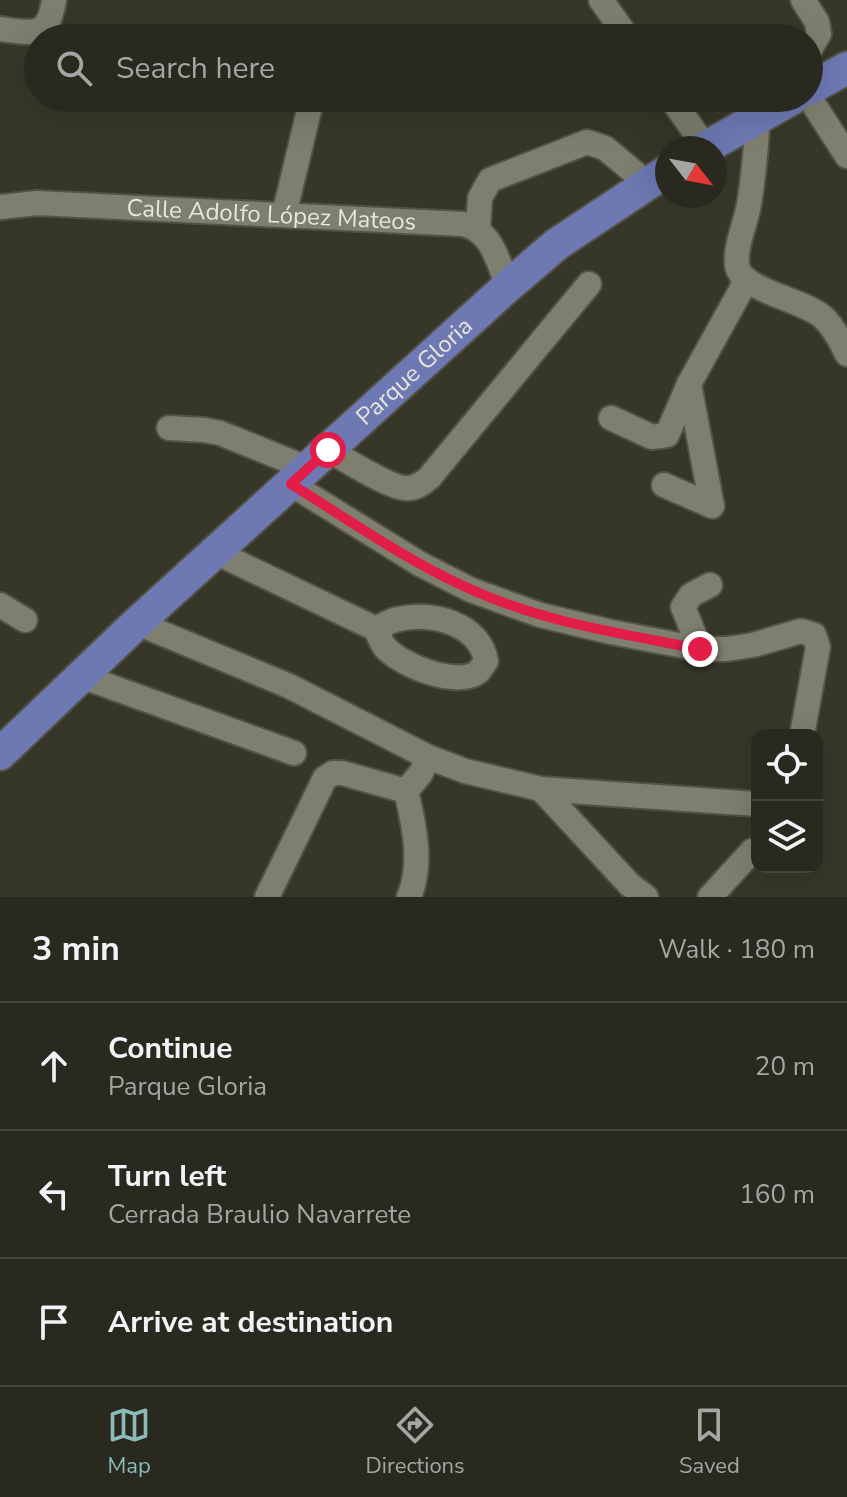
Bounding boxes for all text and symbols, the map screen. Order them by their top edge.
search box [24,24,823,112]
icon: search [52,46,96,90]
text: Search here [116,48,275,89]
north arrow [655,136,727,208]
street label: Calle Adolfo López Mateos [126,191,417,238]
street label: Parque Gloria [349,310,479,432]
route start [310,432,346,468]
route end [682,631,718,667]
map controls [751,729,823,873]
button: locate [751,729,823,801]
button: layers [751,801,823,873]
text: 3 min [32,926,120,972]
text: Walk · 180 m [658,932,815,967]
text: Continue [108,1028,233,1069]
icon: ahead [32,1044,76,1088]
text: 20 m [755,1049,815,1084]
text: Parque Gloria [108,1069,267,1104]
text: Turn left [108,1156,226,1197]
icon: left [32,1172,76,1216]
text: 160 m [739,1177,815,1212]
text: Cerrada Braulio Navarrete [108,1197,411,1232]
icon: arrive [32,1300,76,1344]
text: Arrive at destination [108,1302,393,1343]
tab: Map [107,1403,151,1481]
tab: Directions [366,1403,465,1481]
tab: Saved [679,1403,740,1481]

